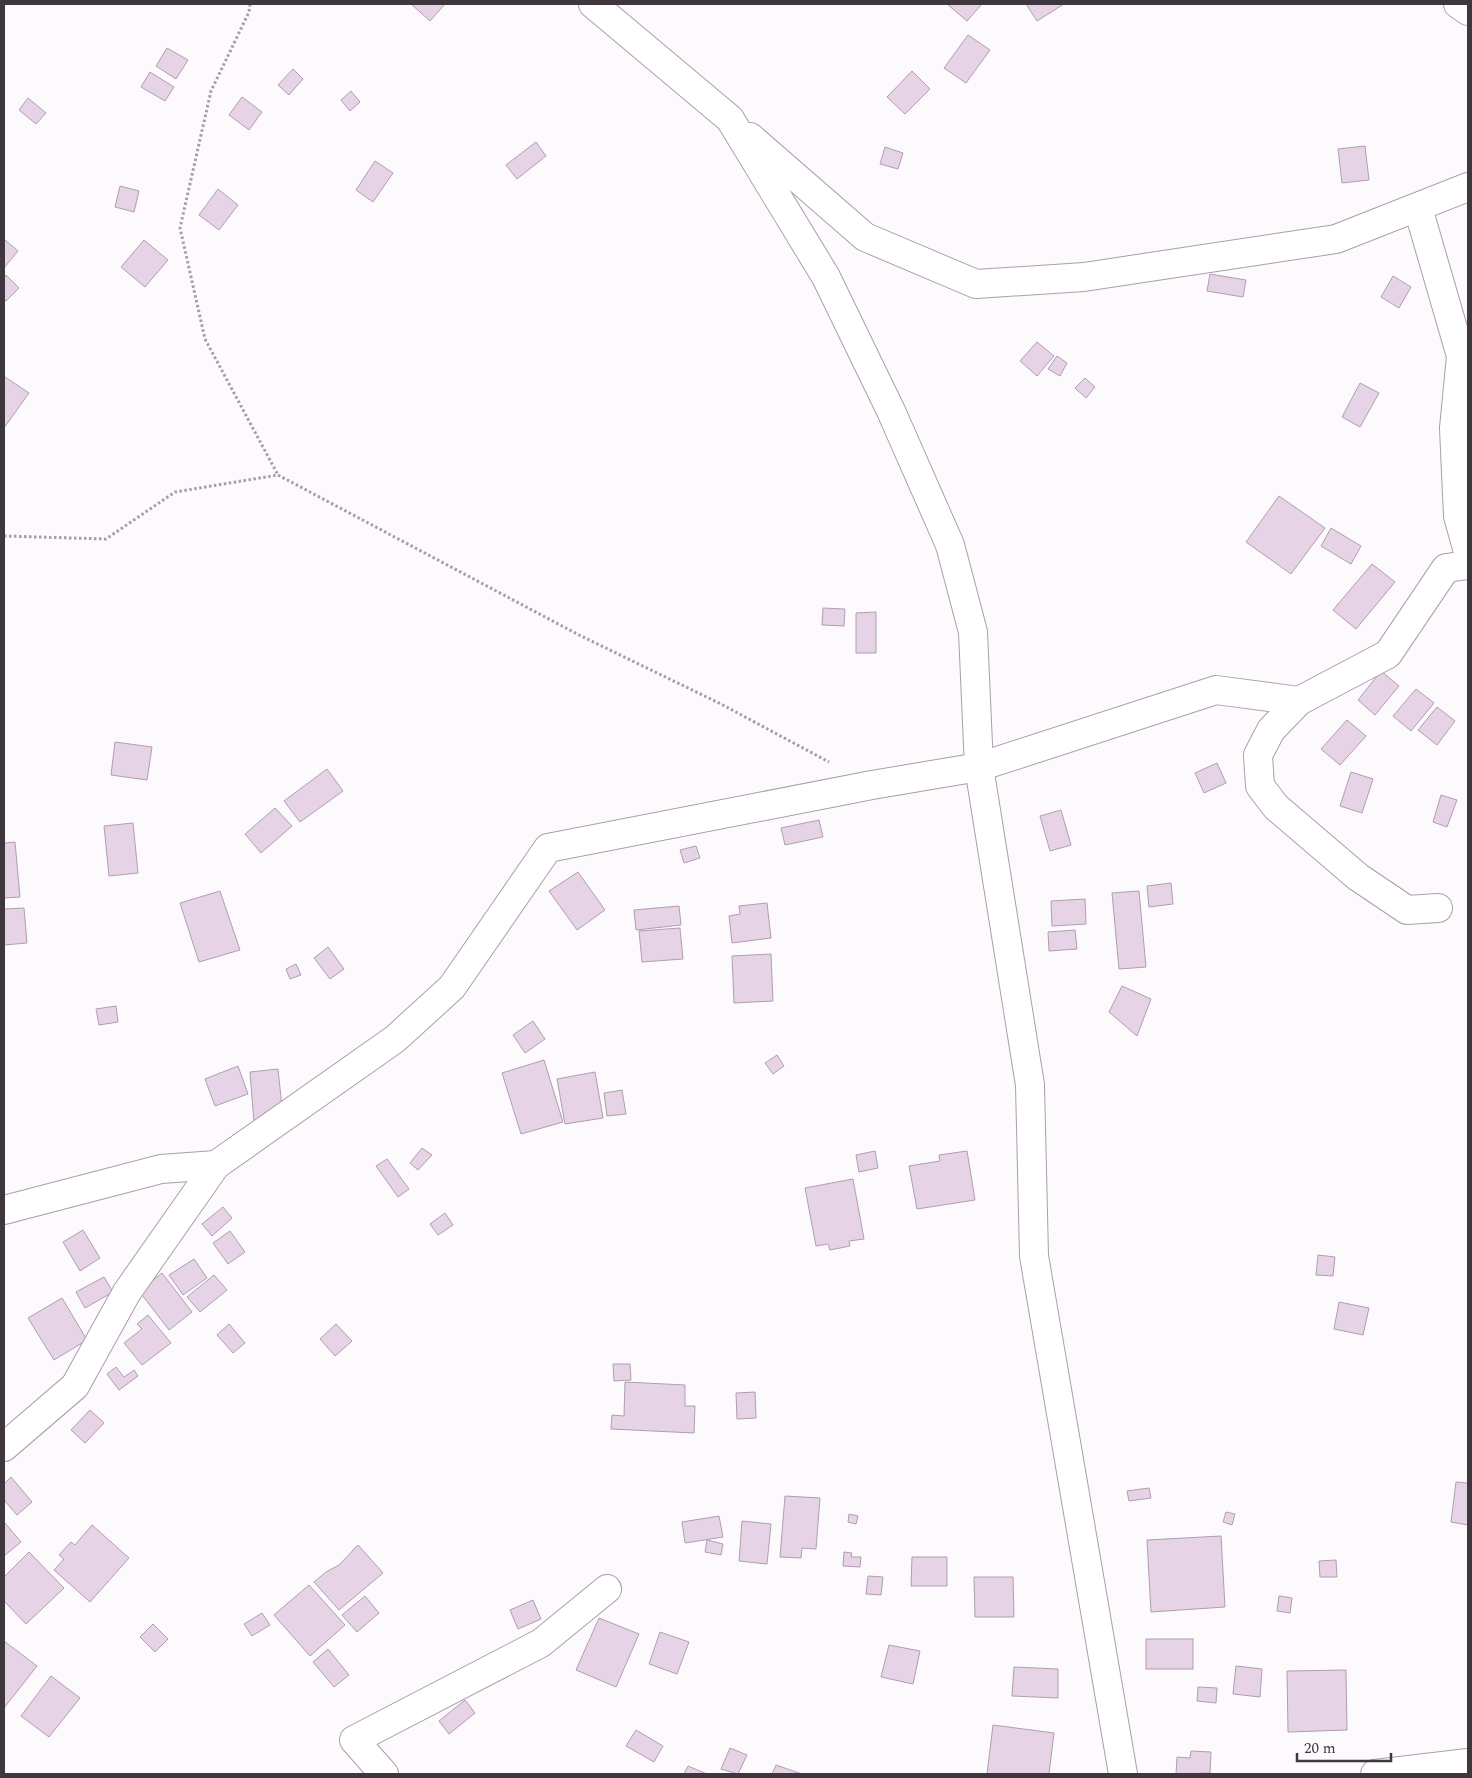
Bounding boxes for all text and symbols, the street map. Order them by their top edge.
scale bar [1297,1730,1391,1762]
text: 20 m [1304,1737,1336,1760]

